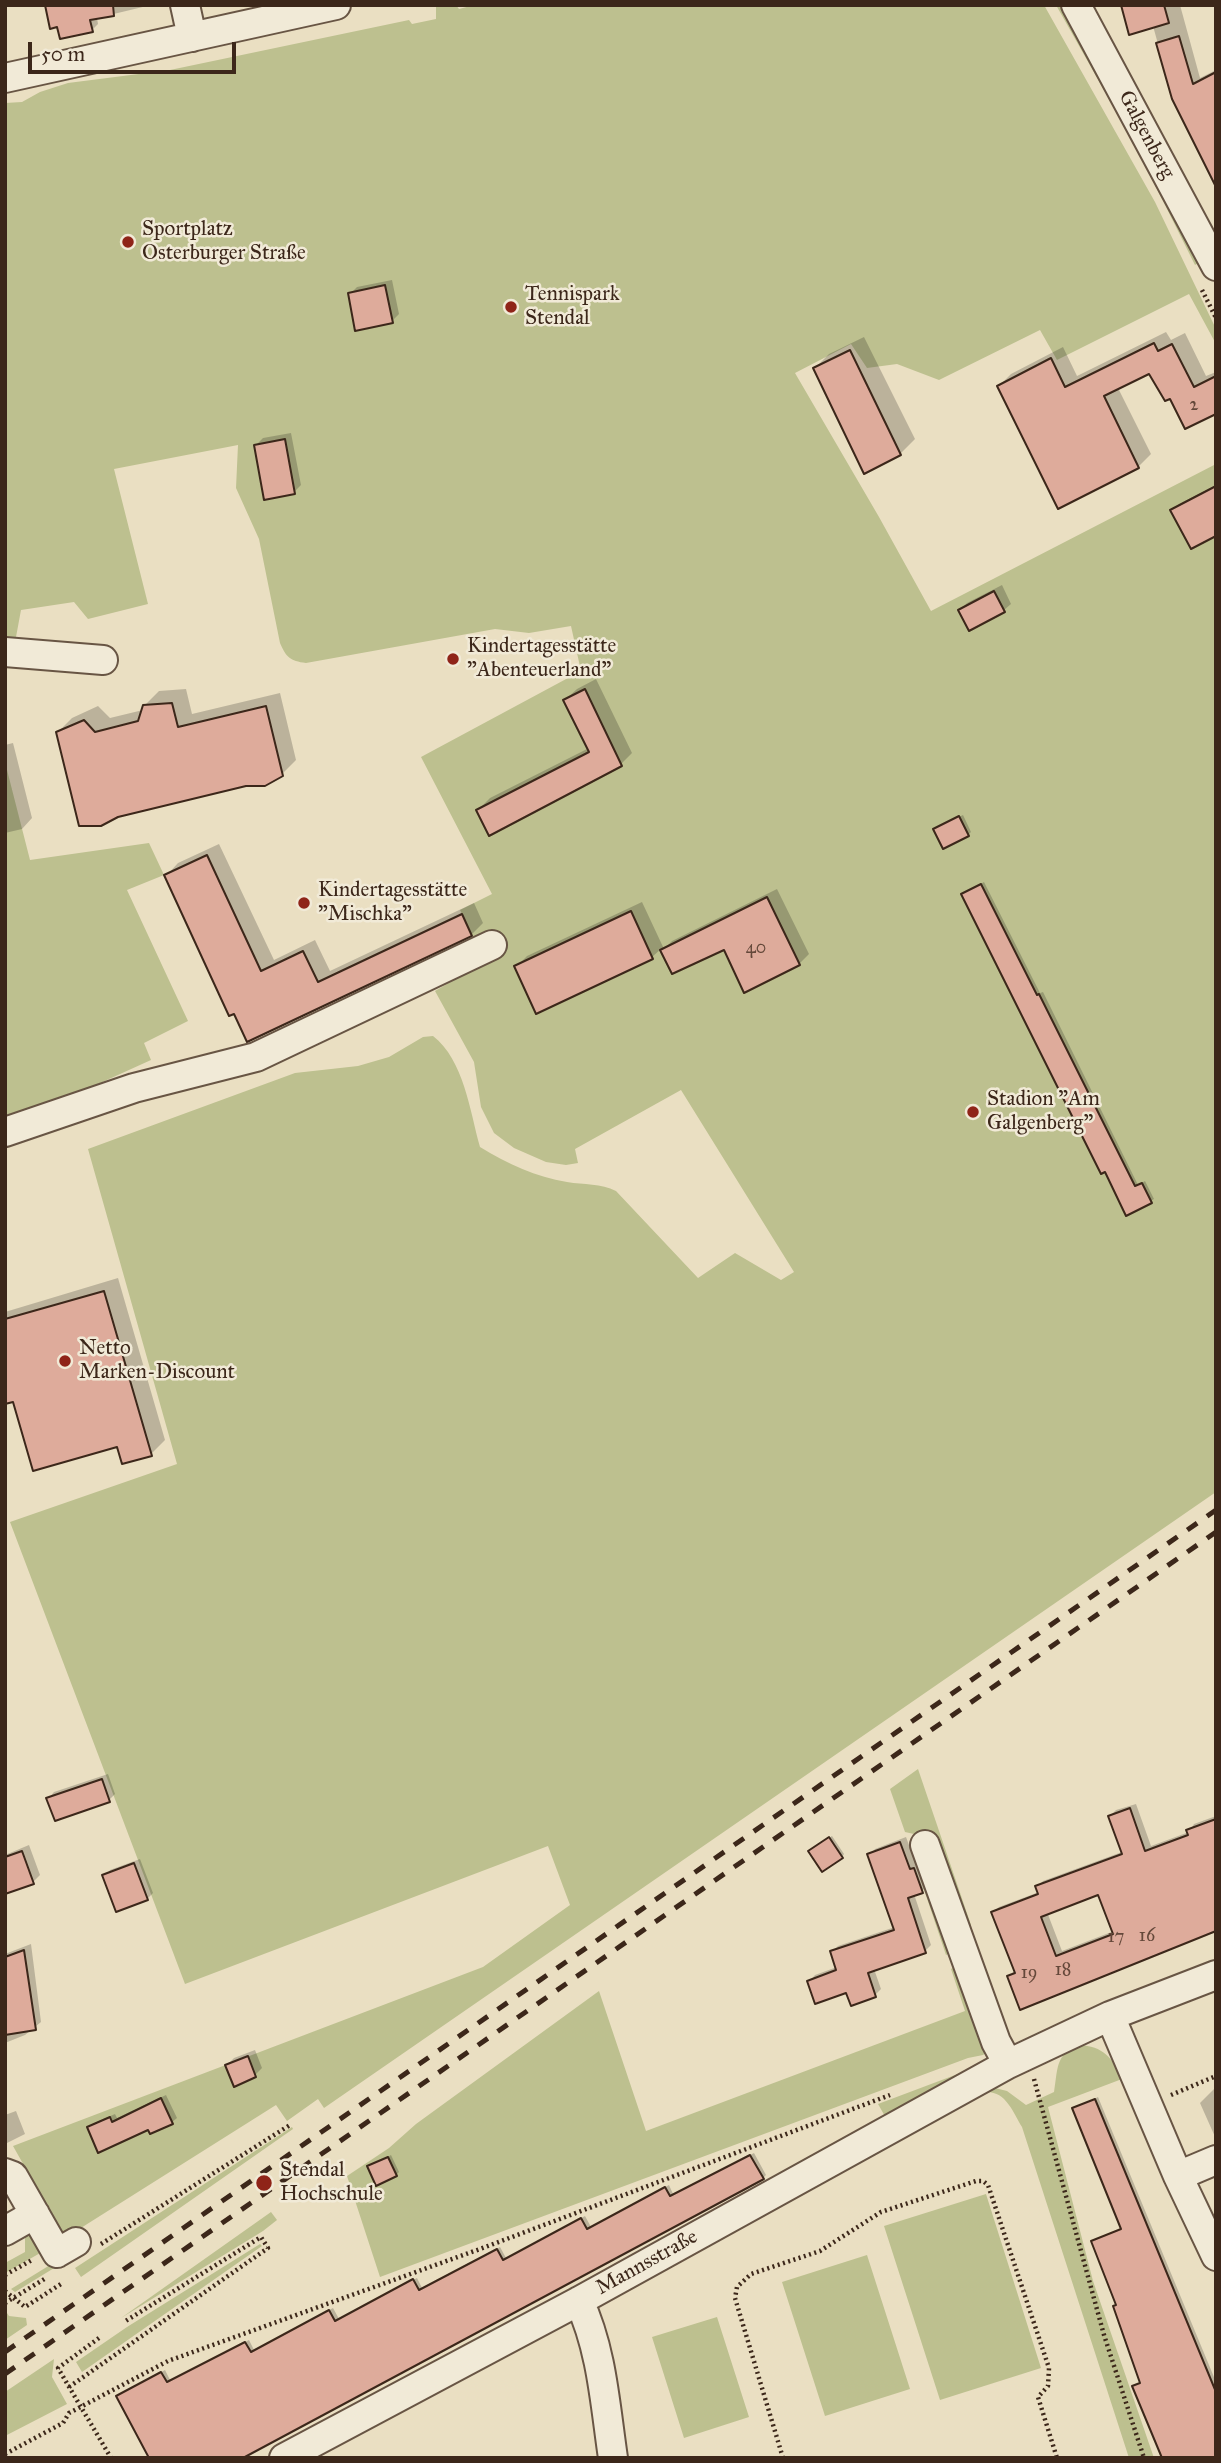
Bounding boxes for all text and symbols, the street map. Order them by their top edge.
scale bar [32,28,240,72]
text: 50 m [41,41,85,67]
street label: Galgenberg [1112,87,1180,183]
place label: Sportplatz Osterburger Straße [142,217,306,267]
marker: Sportplatz Osterburger Straße [120,234,136,250]
place label: Tennispark Stendal [525,282,619,332]
marker: Tennispark Stendal [503,299,519,315]
house number: 2 [1190,395,1198,417]
place label: Kindertagesstätte "Abenteuerland" [467,634,616,684]
marker: Kindertagesstätte "Abenteuerland" [445,651,461,667]
place label: Kindertagesstätte "Mischka" [318,878,467,928]
marker: Kindertagesstätte "Mischka" [296,895,312,911]
house number: 40 [746,938,766,960]
place label: Stadion "Am Galgenberg" [987,1087,1100,1137]
marker: Stadion "Am Galgenberg" [965,1104,981,1120]
place label: Netto Marken-Discount [79,1336,235,1386]
marker: Netto Marken-Discount [57,1353,73,1369]
house number: 16 [1139,1926,1155,1948]
house number: 17 [1108,1927,1124,1949]
house number: 18 [1055,1960,1071,1982]
house number: 19 [1021,1963,1037,1985]
place label: Stendal Hochschule [280,2158,383,2208]
marker: Stendal Hochschule [254,2173,274,2193]
street label: Mannsstraße [592,2225,702,2301]

